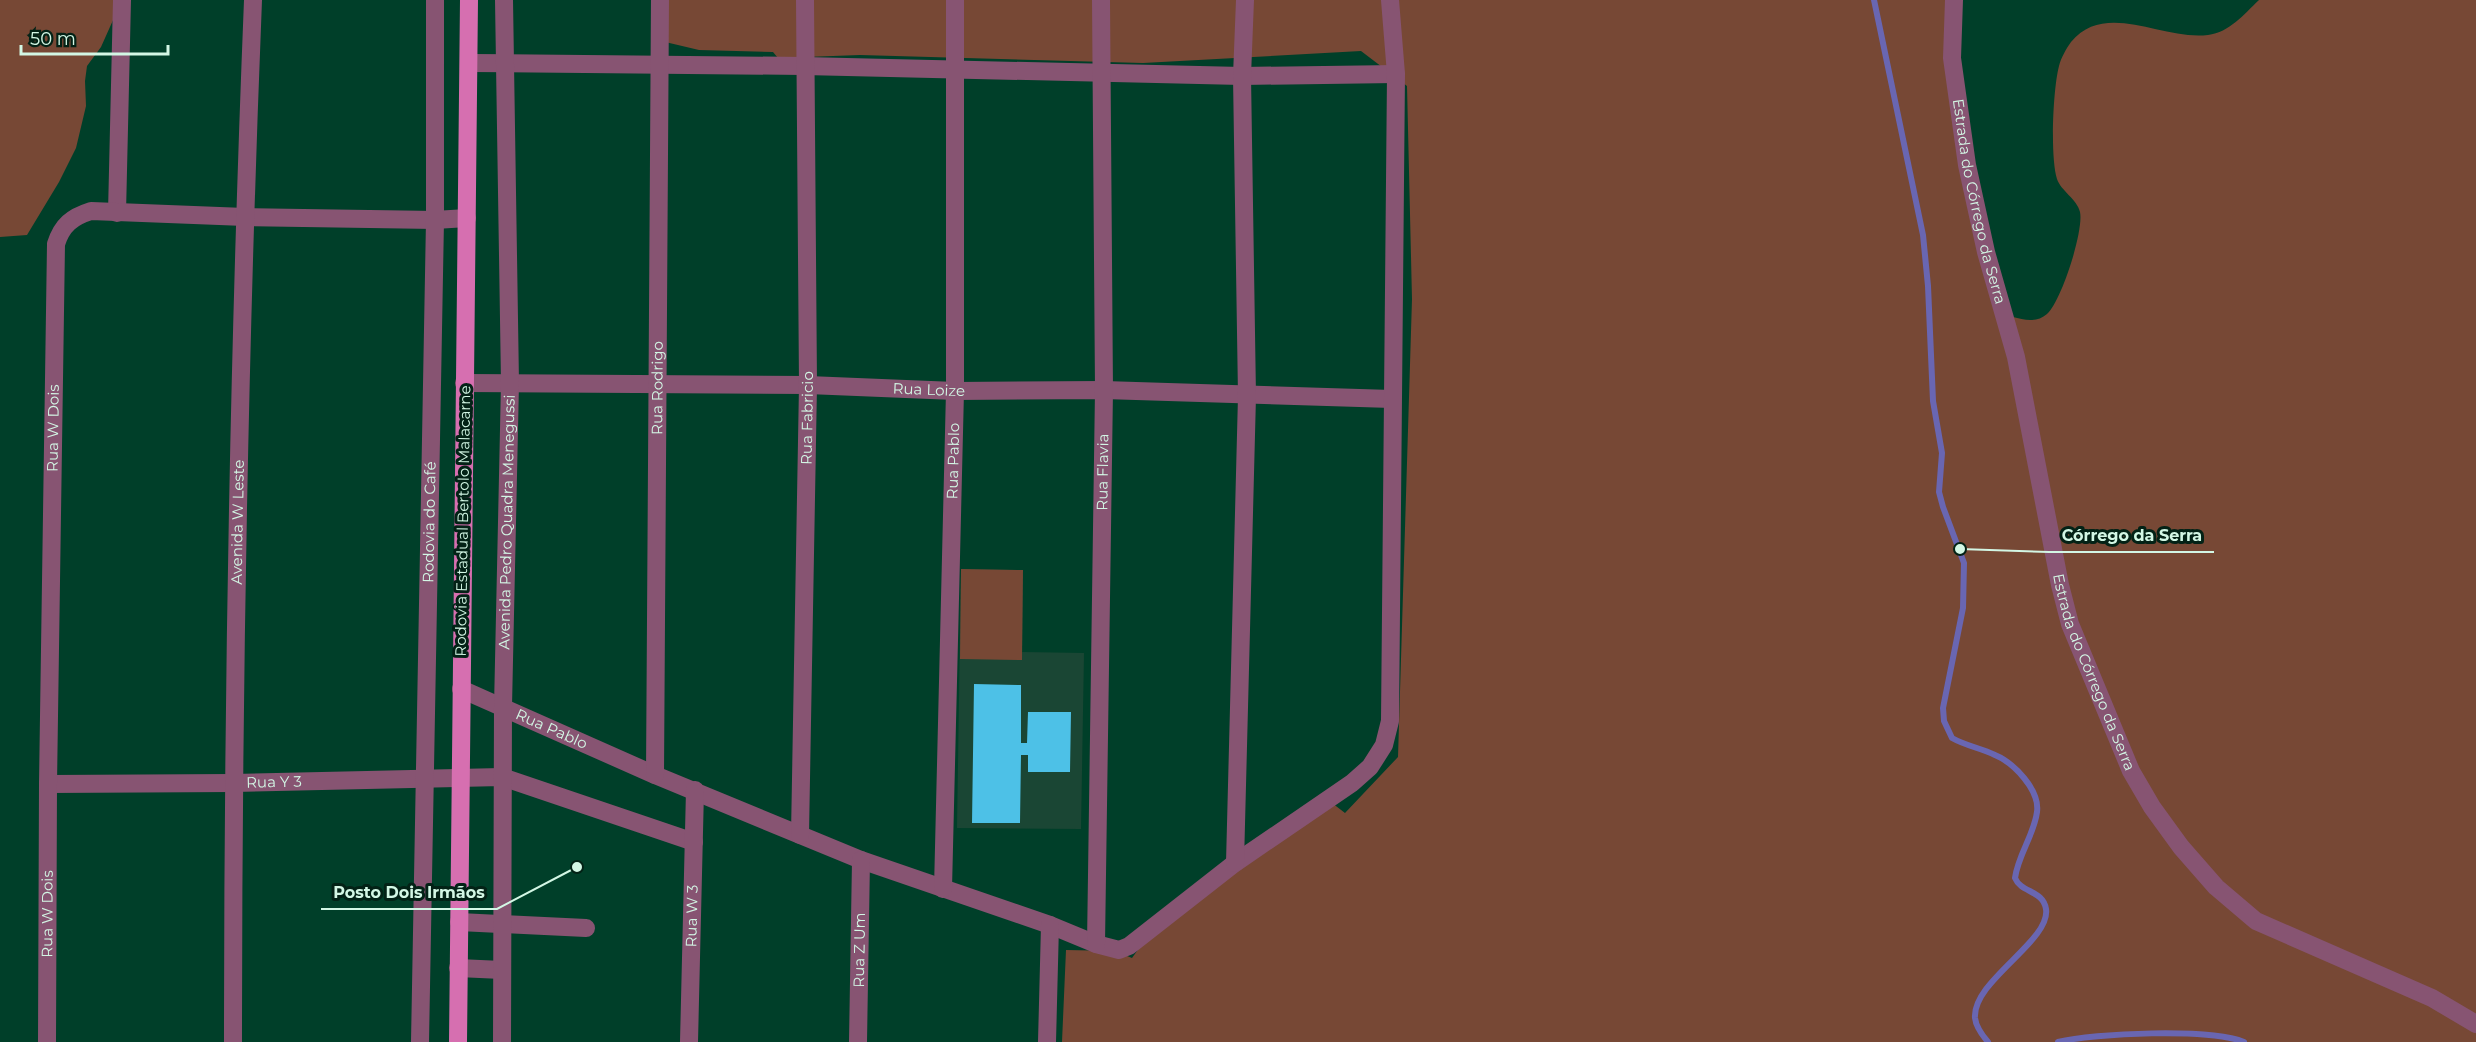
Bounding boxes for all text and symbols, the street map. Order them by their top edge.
scale bar [21,18,168,56]
text: 50 m [30,28,76,50]
street label: Estrada do Córrego da Serra [1949,97,2010,306]
street label: Rua Rodrigo [647,341,667,435]
street label: Rua Fabricio [797,371,817,465]
street label: Rua Loize [892,378,965,400]
street label: Rua W Dois [43,384,63,472]
street label: Rodovia Estadual Bertolo Malacarne [451,385,474,657]
street label: Avenida Pedro Quadra Menegussi [494,394,519,650]
street label: Rua Pablo [942,423,963,500]
street label: Rua Flavia [1092,433,1112,511]
street label: Avenida W Leste [227,459,248,585]
street label: Rodovia do Café [418,461,440,583]
callout: Córrego da Serra [2049,518,2214,552]
text: Córrego da Serra [2062,526,2202,545]
street label: Estrada do Córrego da Serra [2049,572,2140,773]
street label: Rua Pablo [513,704,591,753]
street label: Rua Y 3 [246,771,302,792]
street label: Rua W Dois [37,870,57,958]
callout: Posto Dois Irmãos [321,875,497,909]
text: Posto Dois Irmãos [333,883,485,902]
street label: Rua W 3 [681,884,702,948]
street label: Rua Z Um [849,912,869,988]

